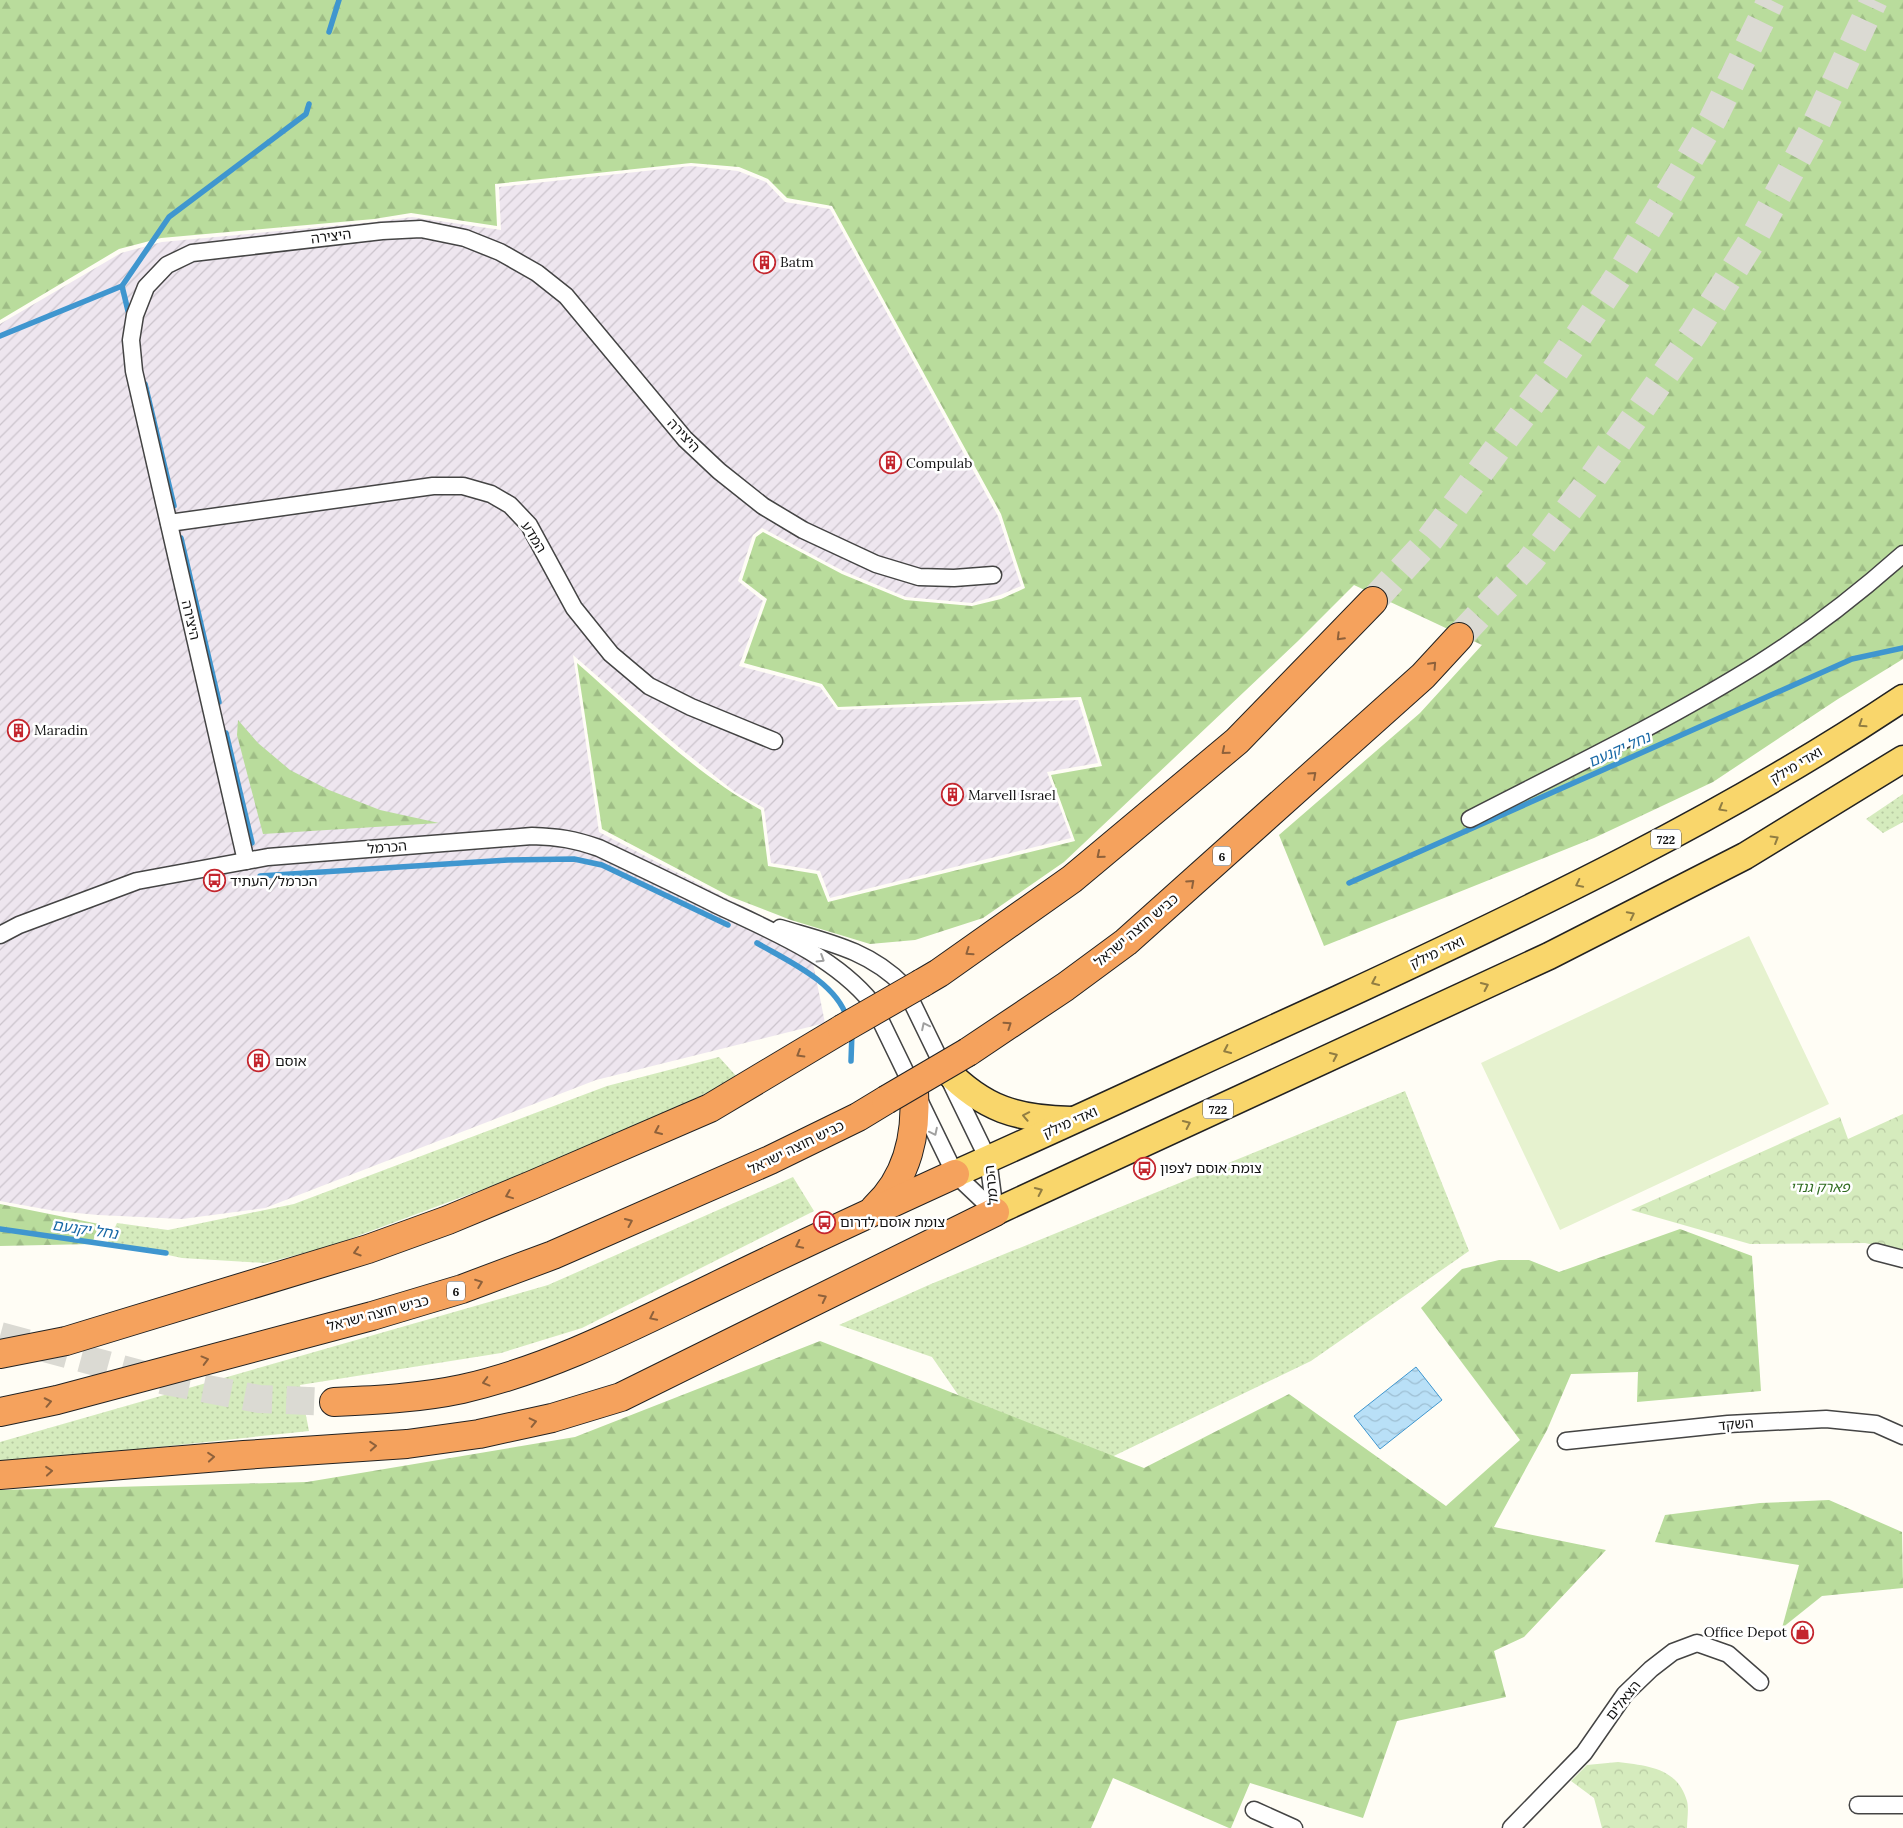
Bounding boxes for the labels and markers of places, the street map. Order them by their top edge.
building icon: Batm [752,250,776,274]
place label: Batm [780,253,814,271]
building icon: Compulab [878,451,902,475]
place label: Compulab [906,454,972,472]
building icon: Maradin [6,718,30,742]
place label: Maradin [34,721,89,739]
building icon: Marvell Israel [940,783,964,807]
place label: Marvell Israel [968,786,1056,804]
bus stop icon: הכרמל/העתיד [202,869,226,893]
place label: הכרמל/העתיד [230,872,318,890]
building icon: אוסם [247,1049,271,1073]
place label: אוסם [275,1052,307,1070]
bus stop icon: צומת אוסם לצפון [1132,1156,1156,1180]
place label: צומת אוסם לצפון [1160,1159,1262,1177]
bus stop icon: צומת אוסם לדרום [812,1210,836,1234]
place label: צומת אוסם לדרום [840,1213,945,1231]
shop icon: Office Depot [1791,1620,1815,1644]
place label: Office Depot [1704,1623,1788,1641]

